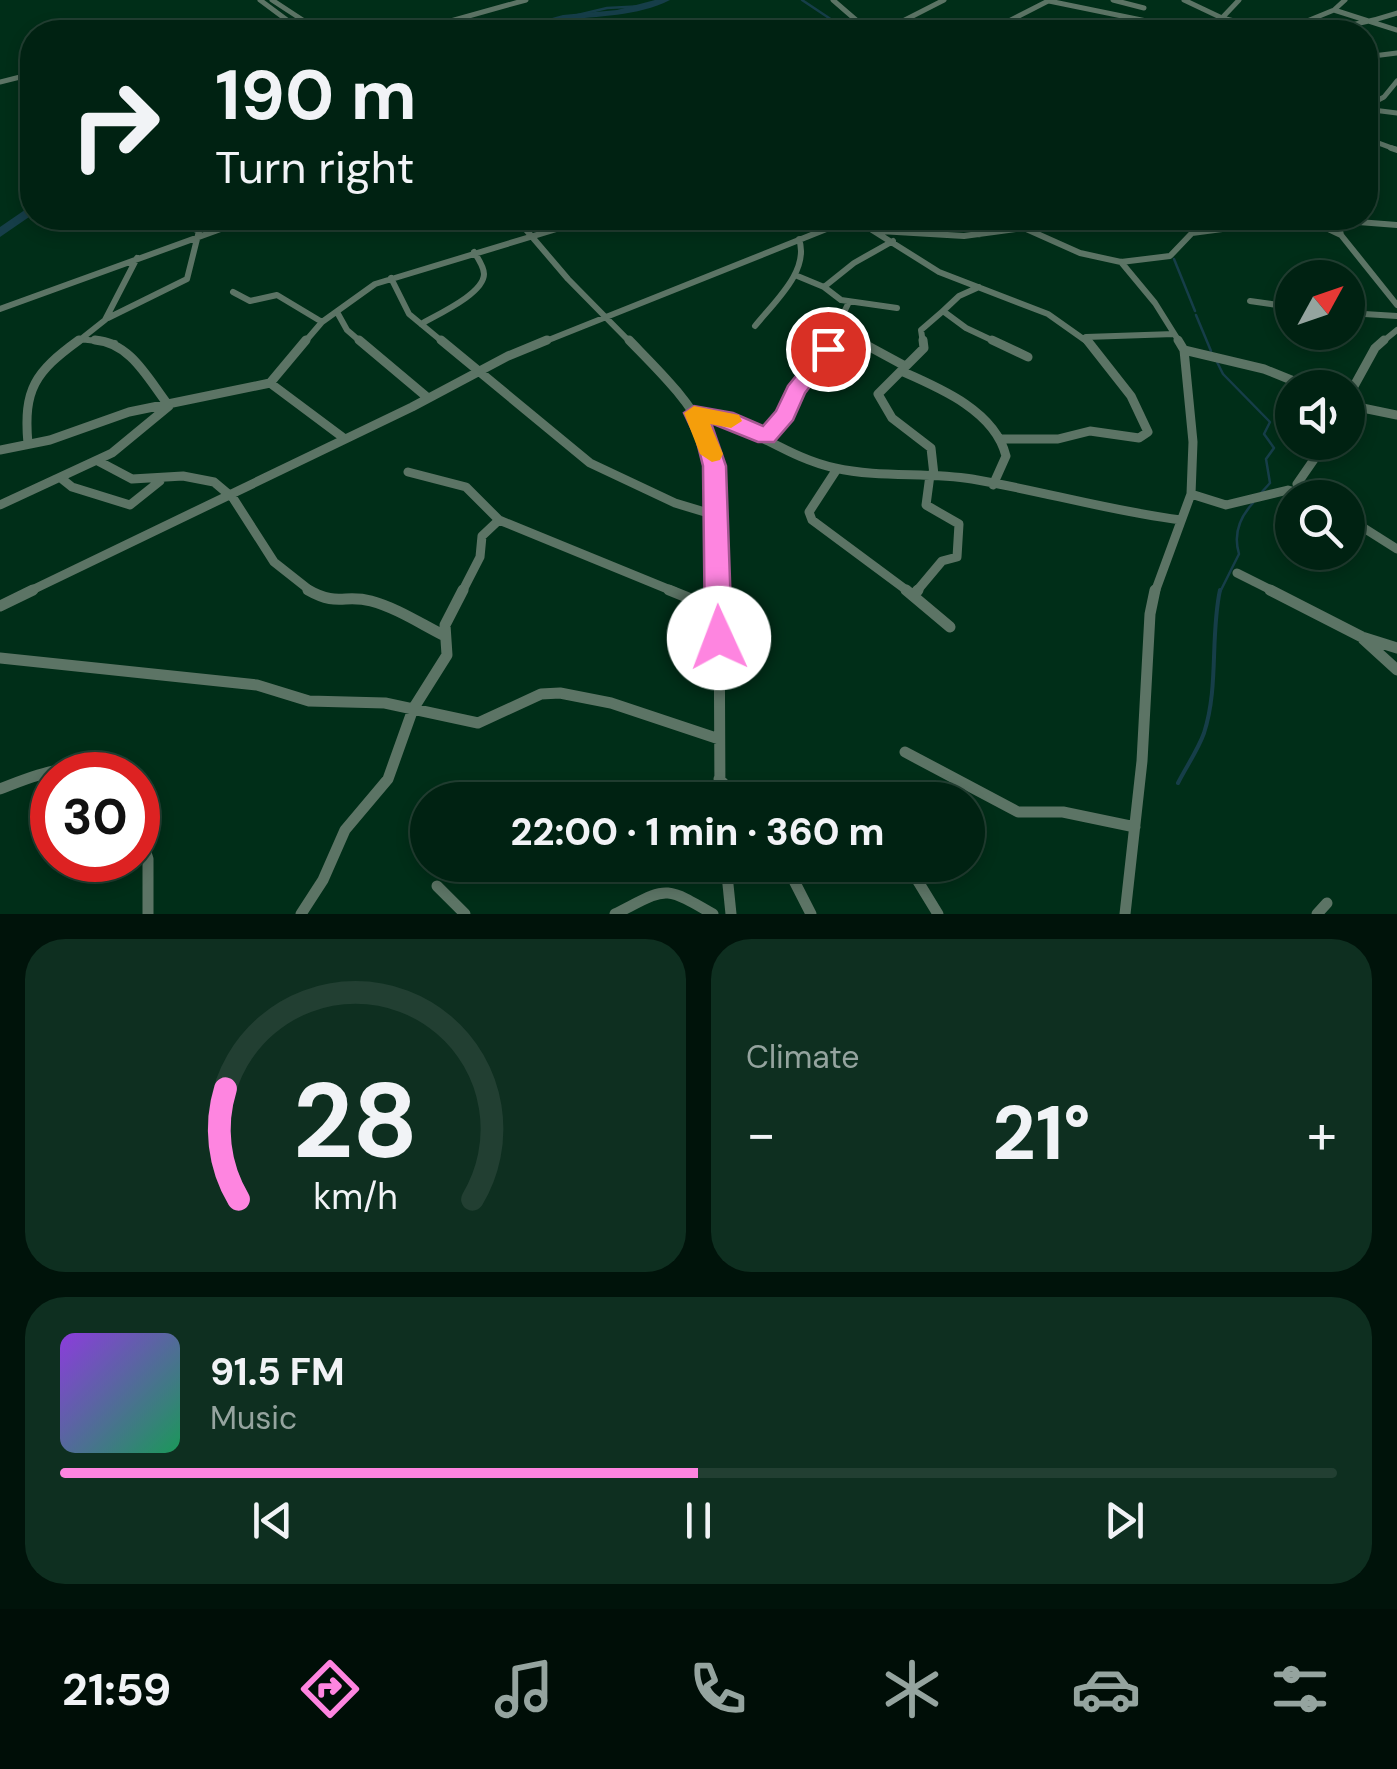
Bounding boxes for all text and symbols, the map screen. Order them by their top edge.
text: 190 m [215,50,417,141]
icon: right [50,60,180,190]
text: Turn right [215,138,414,197]
north arrow [1275,260,1365,350]
map controls [1275,260,1365,570]
pin [786,307,871,392]
icon: arrive [801,322,856,377]
button: sound [1275,370,1365,460]
button: search [1275,480,1365,570]
position arrow [667,586,771,690]
speed limit sign: 30 [30,752,160,882]
text: 22:00 · 1 min · 360 m [511,807,884,857]
text: Climate [746,1036,860,1078]
text: 28 [293,1054,418,1189]
text: 21° [992,1085,1091,1182]
text: − [746,1098,776,1170]
text: + [1307,1098,1337,1170]
text: km/h [313,1174,398,1220]
text: 91.5 FM [210,1347,345,1397]
text: Music [210,1397,297,1439]
icon: previous [245,1493,300,1548]
icon: pause [671,1493,726,1548]
icon: next [1097,1493,1152,1548]
icon: directions [295,1654,365,1724]
icon: music [489,1654,559,1724]
icon: phone [683,1654,753,1724]
icon: climate [877,1654,947,1724]
icon: car [1071,1654,1141,1724]
icon: filters [1265,1654,1335,1724]
text: 21:59 [62,1660,171,1719]

